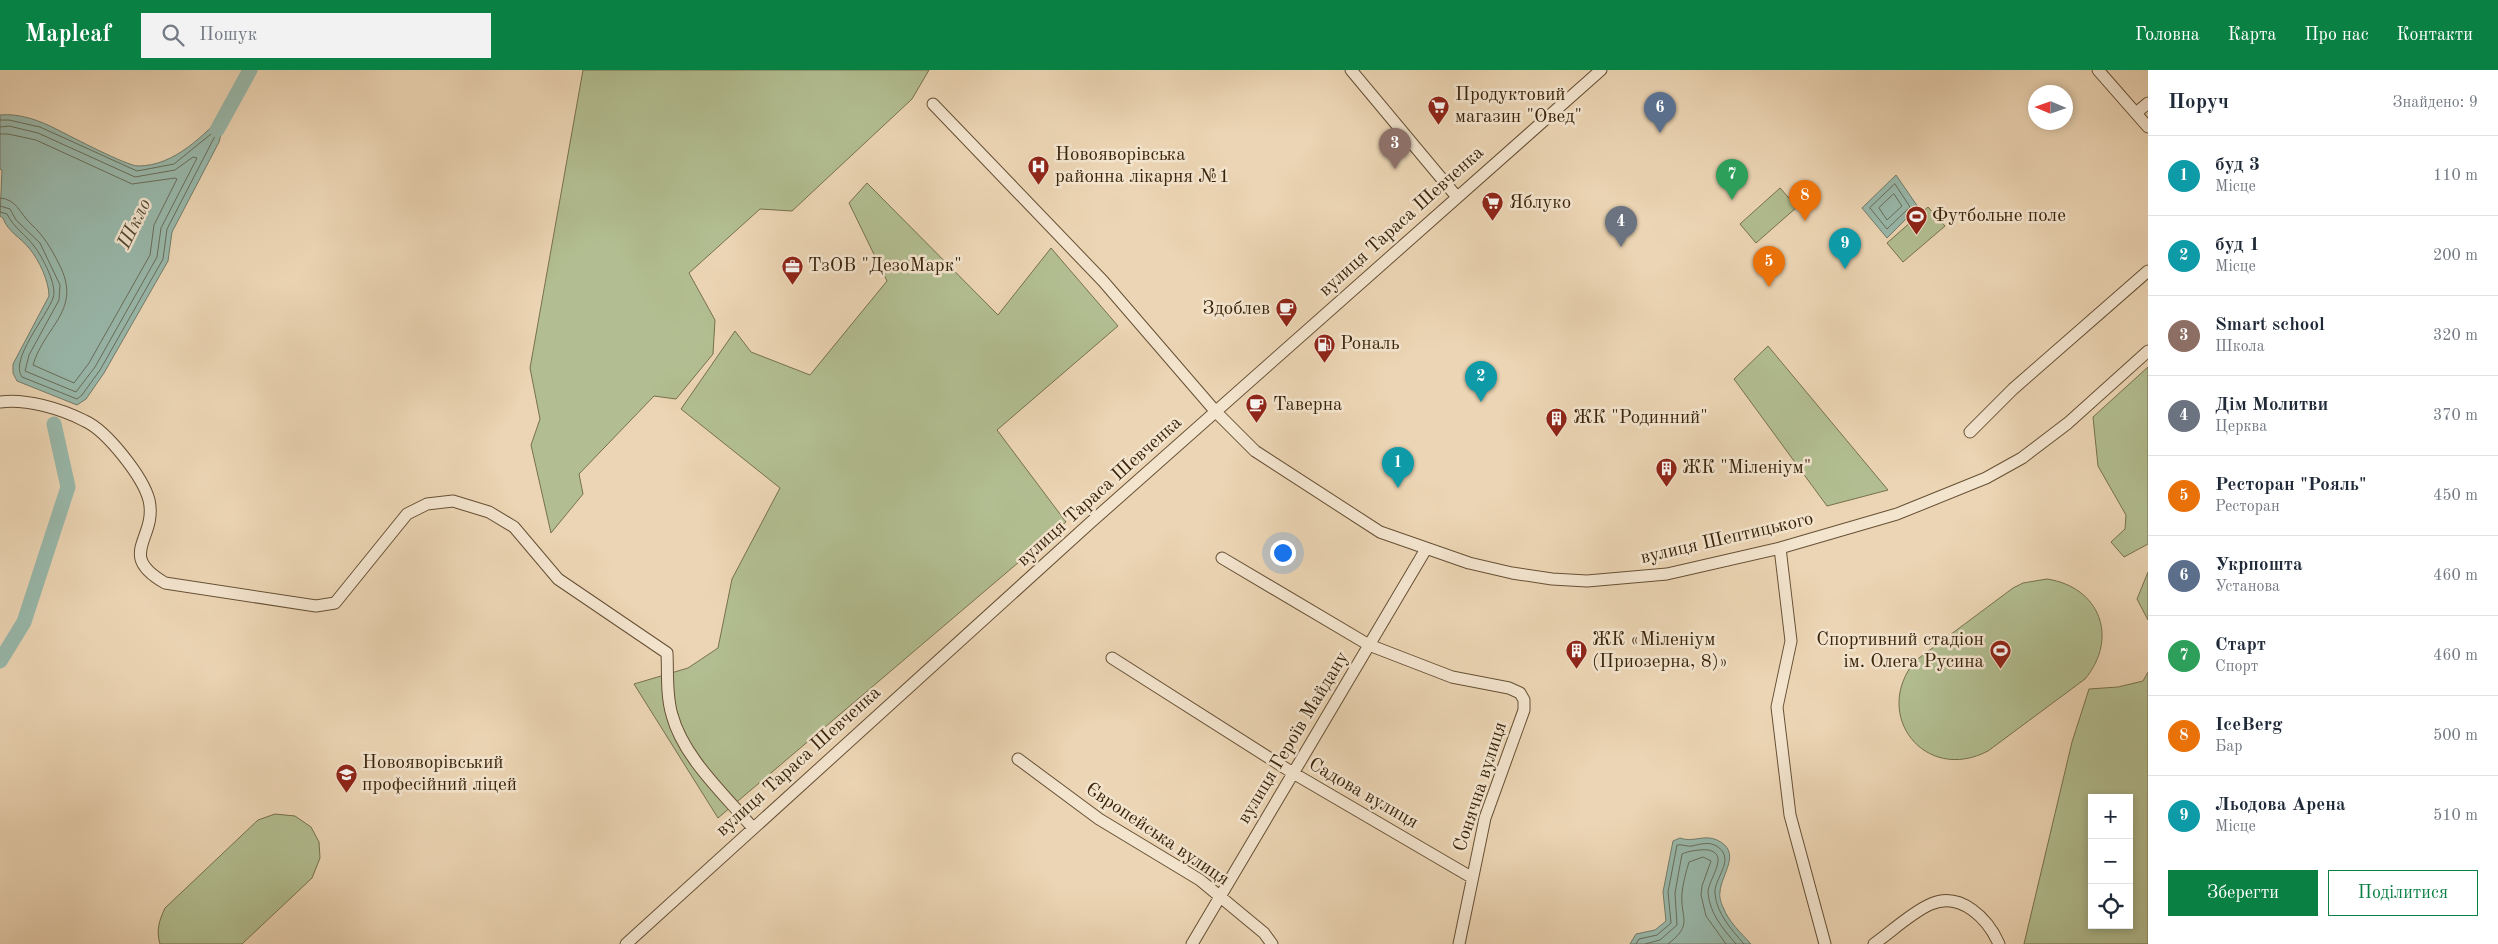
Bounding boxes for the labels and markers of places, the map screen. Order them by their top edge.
place label: Продуктовий магазин "Овед" [1455,86,1582,127]
pin: 6 [1644,92,1676,133]
supermarket icon: Продуктовий магазин "Овед" [1427,94,1451,125]
pin: 3 [1379,128,1411,169]
place label: Новояворівська районна лікарня №1 [1055,146,1230,187]
hospital icon: Новояворівська районна лікарня №1 [1027,154,1051,185]
pin: 7 [1716,159,1748,200]
pin: 8 [1789,180,1821,221]
supermarket icon: Яблуко [1481,191,1505,222]
place label: Яблуко [1509,194,1571,213]
sports icon: Футбольне поле [1904,204,1928,235]
pin: 4 [1605,206,1637,247]
place label: Футбольне поле [1932,207,2066,226]
pin: 9 [1829,228,1861,269]
pin: 5 [1753,246,1785,287]
office icon: ТзОВ "ДезоМарк" [780,254,804,285]
place label: ТзОВ "ДезоМарк" [808,257,962,276]
cafe icon: Здоблев [1274,297,1298,328]
place label: Здоблев [1203,300,1270,319]
fuel station icon: Рональ [1312,332,1336,363]
place label: Рональ [1340,335,1400,354]
pin: 2 [1465,361,1497,402]
cafe icon: Таверна [1245,393,1269,424]
place label: Таверна [1273,396,1343,415]
building icon: ЖК "Родинний" [1545,406,1569,437]
place label: ЖК "Родинний" [1573,409,1708,428]
pin: 1 [1382,447,1414,488]
building icon: ЖК "Міленіум" [1654,456,1678,487]
place label: ЖК "Міленіум" [1682,459,1811,478]
place label: ЖК «Міленіум (Приозерна, 8)» [1592,631,1728,672]
place label: Спортивний стадіон ім. Олега Русина [1816,631,1985,672]
building icon: ЖК «Міленіум (Приозерна, 8)» [1564,639,1588,670]
sports icon: Спортивний стадіон ім. Олега Русина [1988,639,2012,670]
place label: Новояворівський професійний ліцей [362,754,517,795]
school or university icon: Новояворівський професійний ліцей [334,762,358,793]

